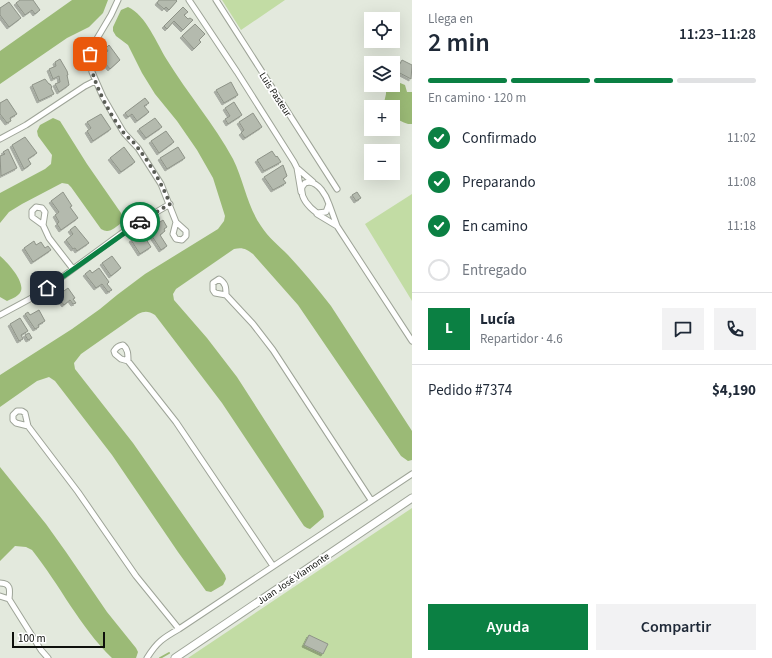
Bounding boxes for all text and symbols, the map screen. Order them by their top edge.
text: Llega en [428,10,473,28]
map controls [364,12,400,180]
button: locate [364,12,400,48]
text: 2 min [428,24,490,61]
text: 11:23–11:28 [679,24,756,45]
pin [73,37,107,71]
icon: bag [79,43,101,65]
button: layers [364,56,400,92]
street label: Luis Pasteur [256,70,295,120]
text: En camino · 120 m [428,89,526,107]
button: + [364,100,400,136]
icon: check [428,127,450,149]
text: Confirmado [462,128,537,149]
text: 11:02 [727,129,756,147]
button: − [364,144,400,180]
icon: check [428,171,450,193]
text: Preparando [462,172,536,193]
text: 11:08 [727,173,756,191]
courier [120,202,160,242]
icon: car [129,211,151,233]
icon: check [428,215,450,237]
text: En camino [462,216,528,237]
text: 11:18 [727,217,756,235]
text: Entregado [462,260,527,281]
pin [30,271,64,305]
icon: home [36,277,58,299]
button: chat [662,308,704,350]
button: phone [714,308,756,350]
text: Lucía [480,309,515,330]
text: L [445,318,453,339]
text: Repartidor · 4.6 [480,330,563,348]
text: Pedido #7374 [428,380,512,401]
text: $4,190 [712,380,756,401]
street label: Juan José Viamonte [255,549,332,608]
button: Ayuda [428,604,588,650]
button: Compartir [596,604,756,650]
scale bar [12,630,105,649]
text: 100 m [18,631,46,646]

